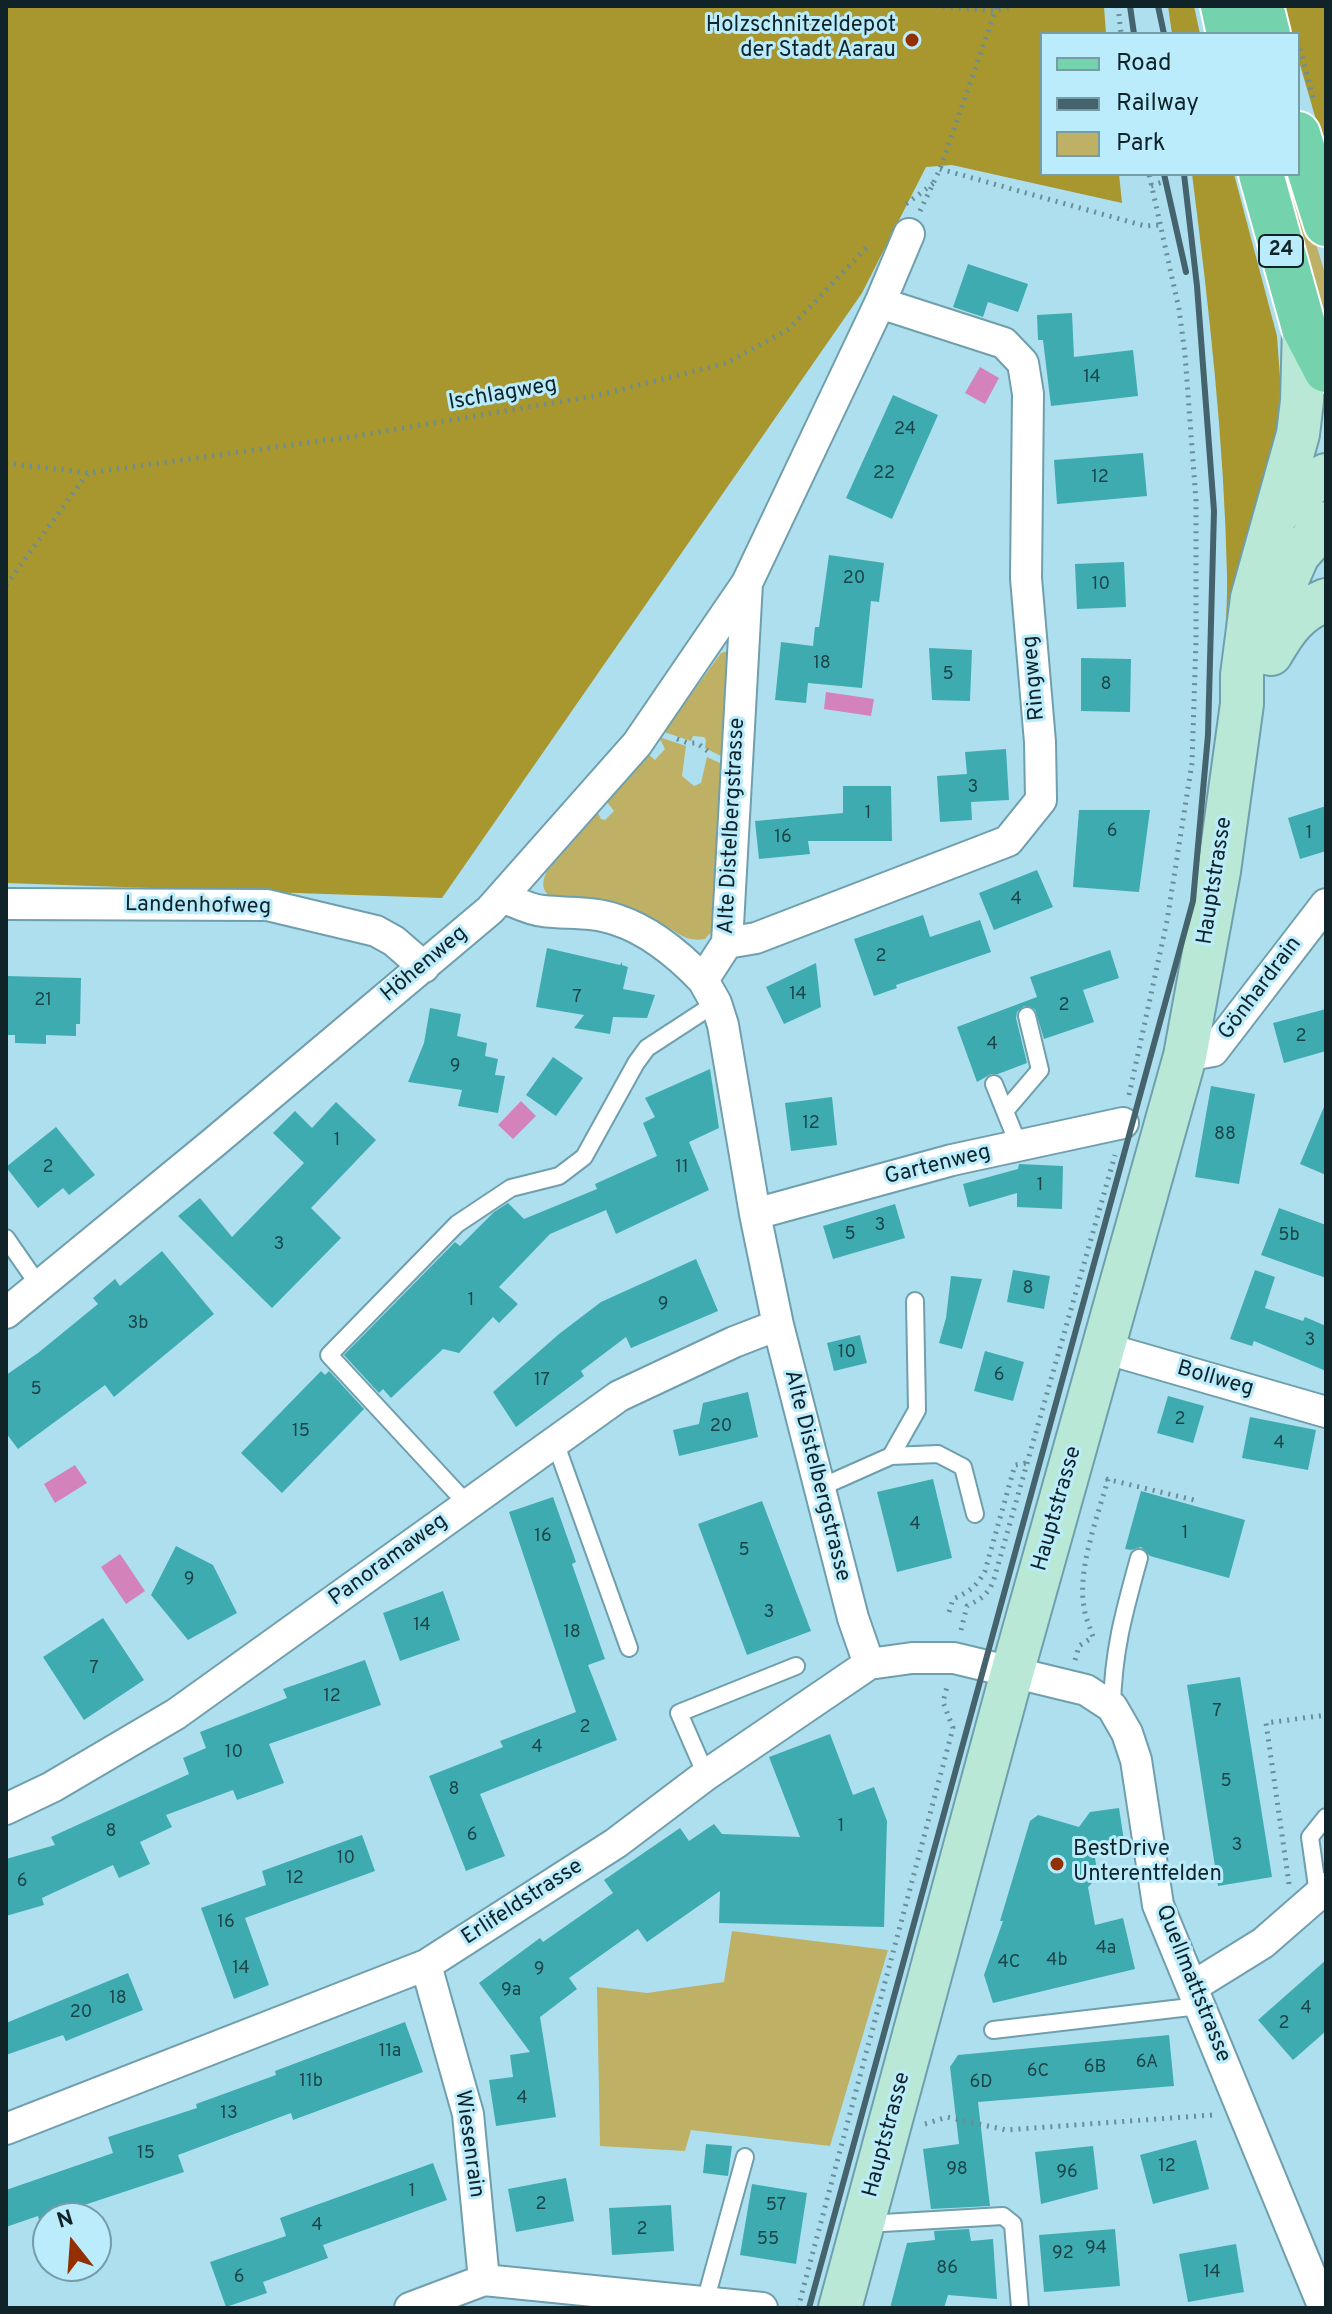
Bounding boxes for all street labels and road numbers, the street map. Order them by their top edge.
road number: 24 [1259,235,1303,267]
street label: Ischlagweg [447,372,559,418]
street label: Ringweg [1018,634,1052,722]
street label: Alte Distelbergstrasse [714,717,752,935]
street label: Hauptstrasse [1193,815,1239,947]
street label: Landenhofweg [125,893,271,921]
street label: Höhenweg [376,921,474,1009]
street label: Gönhardrain [1214,932,1308,1046]
street label: Gartenweg [882,1140,994,1192]
street label: Bollweg [1174,1356,1256,1404]
street label: Alte Distelbergstrasse [777,1368,855,1584]
street label: Hauptstrasse [1028,1444,1088,1574]
street label: Panoramaweg [324,1509,454,1613]
street label: Erlifeldstrasse [457,1854,589,1952]
street label: Quellmattstrasse [1148,1902,1236,2066]
street label: Hauptstrasse [859,2069,917,2201]
street label: Wiesenrain [447,2089,489,2199]

